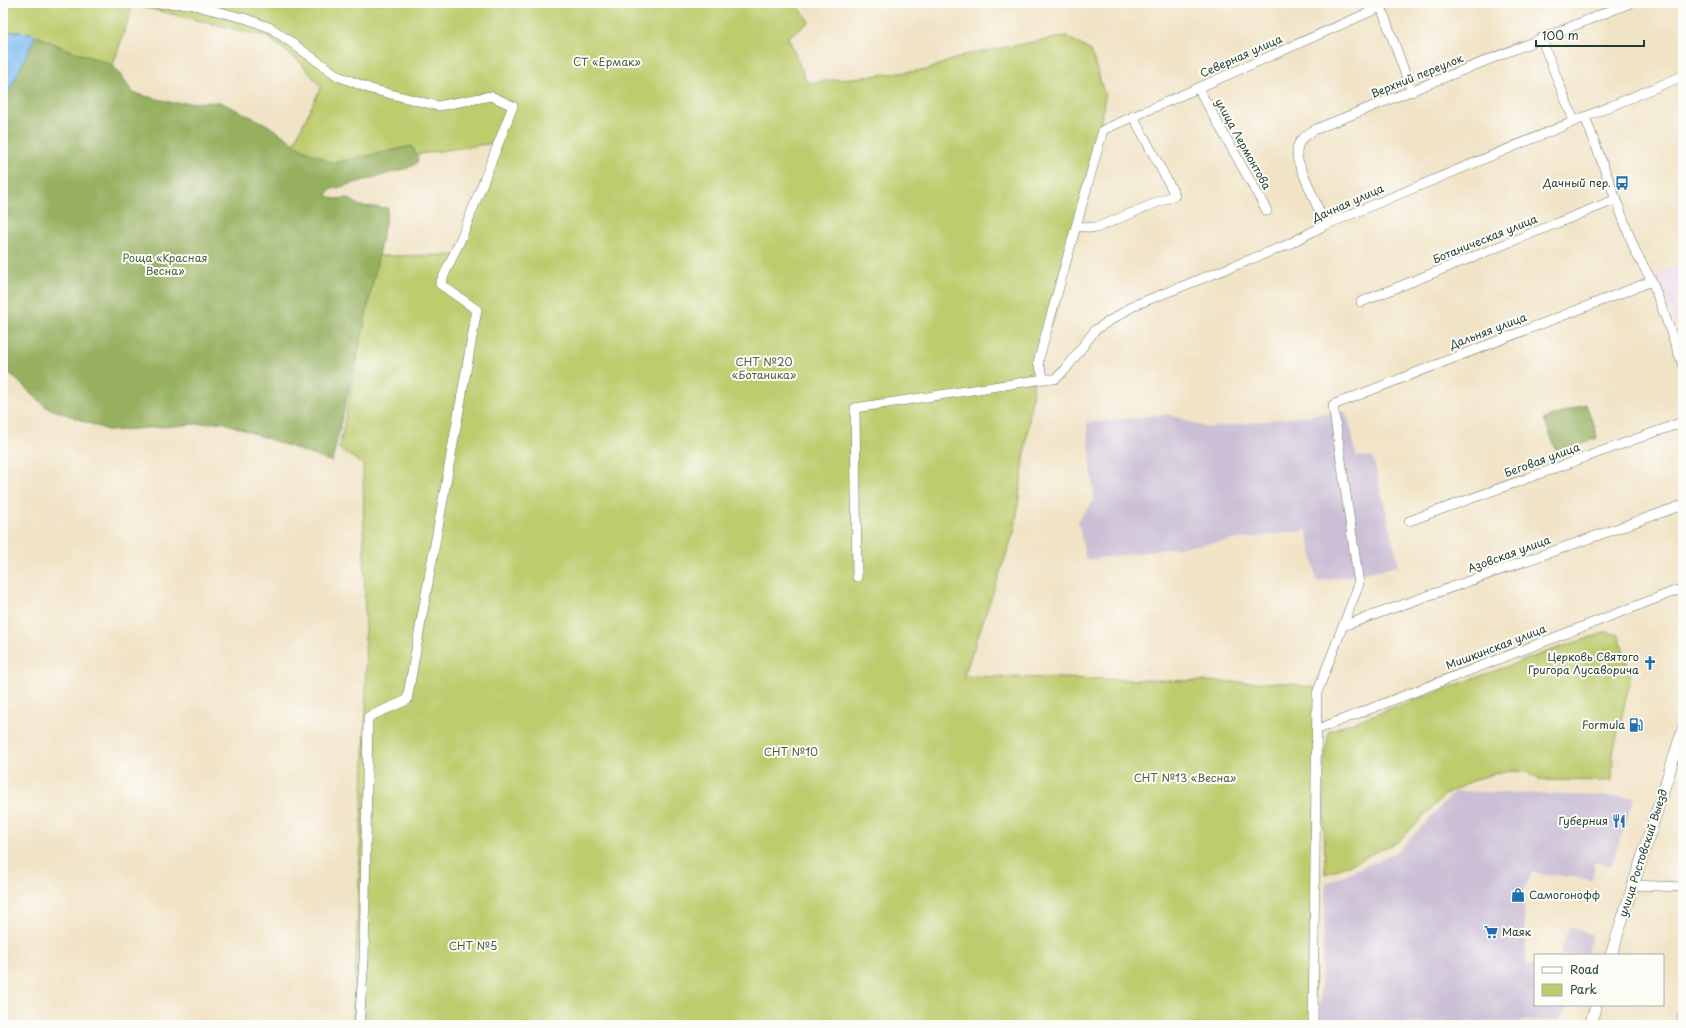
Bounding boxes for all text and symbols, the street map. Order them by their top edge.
scale bar [1536,22,1644,48]
text: 100 m [1542,26,1579,44]
street label: Северная улица [1197,30,1285,81]
street label: Верхний переулок [1368,49,1466,102]
park label: СТ «Ермак» [573,53,641,70]
street label: улица Лермонтова [1211,95,1276,193]
place label: Дачный пер. [1542,174,1611,191]
bus stop icon: Дачный пер. [1614,175,1630,191]
street label: Дачная улица [1308,179,1386,226]
street label: Ботаническая улица [1430,210,1540,267]
park label: Роща «Красная Весна» [123,249,208,279]
street label: Дальняя улица [1446,308,1529,353]
park label: СНТ №20 «Ботаника» [732,353,796,383]
street label: Беговая улица [1502,438,1582,481]
street label: Азовская улица [1465,531,1553,576]
street label: Мишкинская улица [1443,620,1549,673]
place label: Церковь Святого Григора Лусаворича [1528,648,1639,678]
church icon: Церковь Святого Григора Лусаворича [1642,655,1658,671]
place label: Formula [1582,716,1625,733]
fuel station icon: Formula [1628,717,1644,733]
park label: СНТ №10 [764,743,818,760]
park label: СНТ №13 «Весна» [1134,769,1236,786]
street label: улица Ростовский Выезд [1614,787,1671,919]
place label: Губерния [1558,812,1608,829]
restaurant icon: Губерния [1611,813,1627,829]
place label: Самогонофф [1529,886,1600,903]
shop icon: Самогонофф [1510,887,1526,903]
place label: Маяк [1502,923,1532,940]
supermarket icon: Маяк [1483,924,1499,940]
park label: СНТ №5 [449,937,497,954]
legend [1534,954,1664,1006]
text: Road [1570,960,1599,978]
text: Park [1570,980,1597,998]

